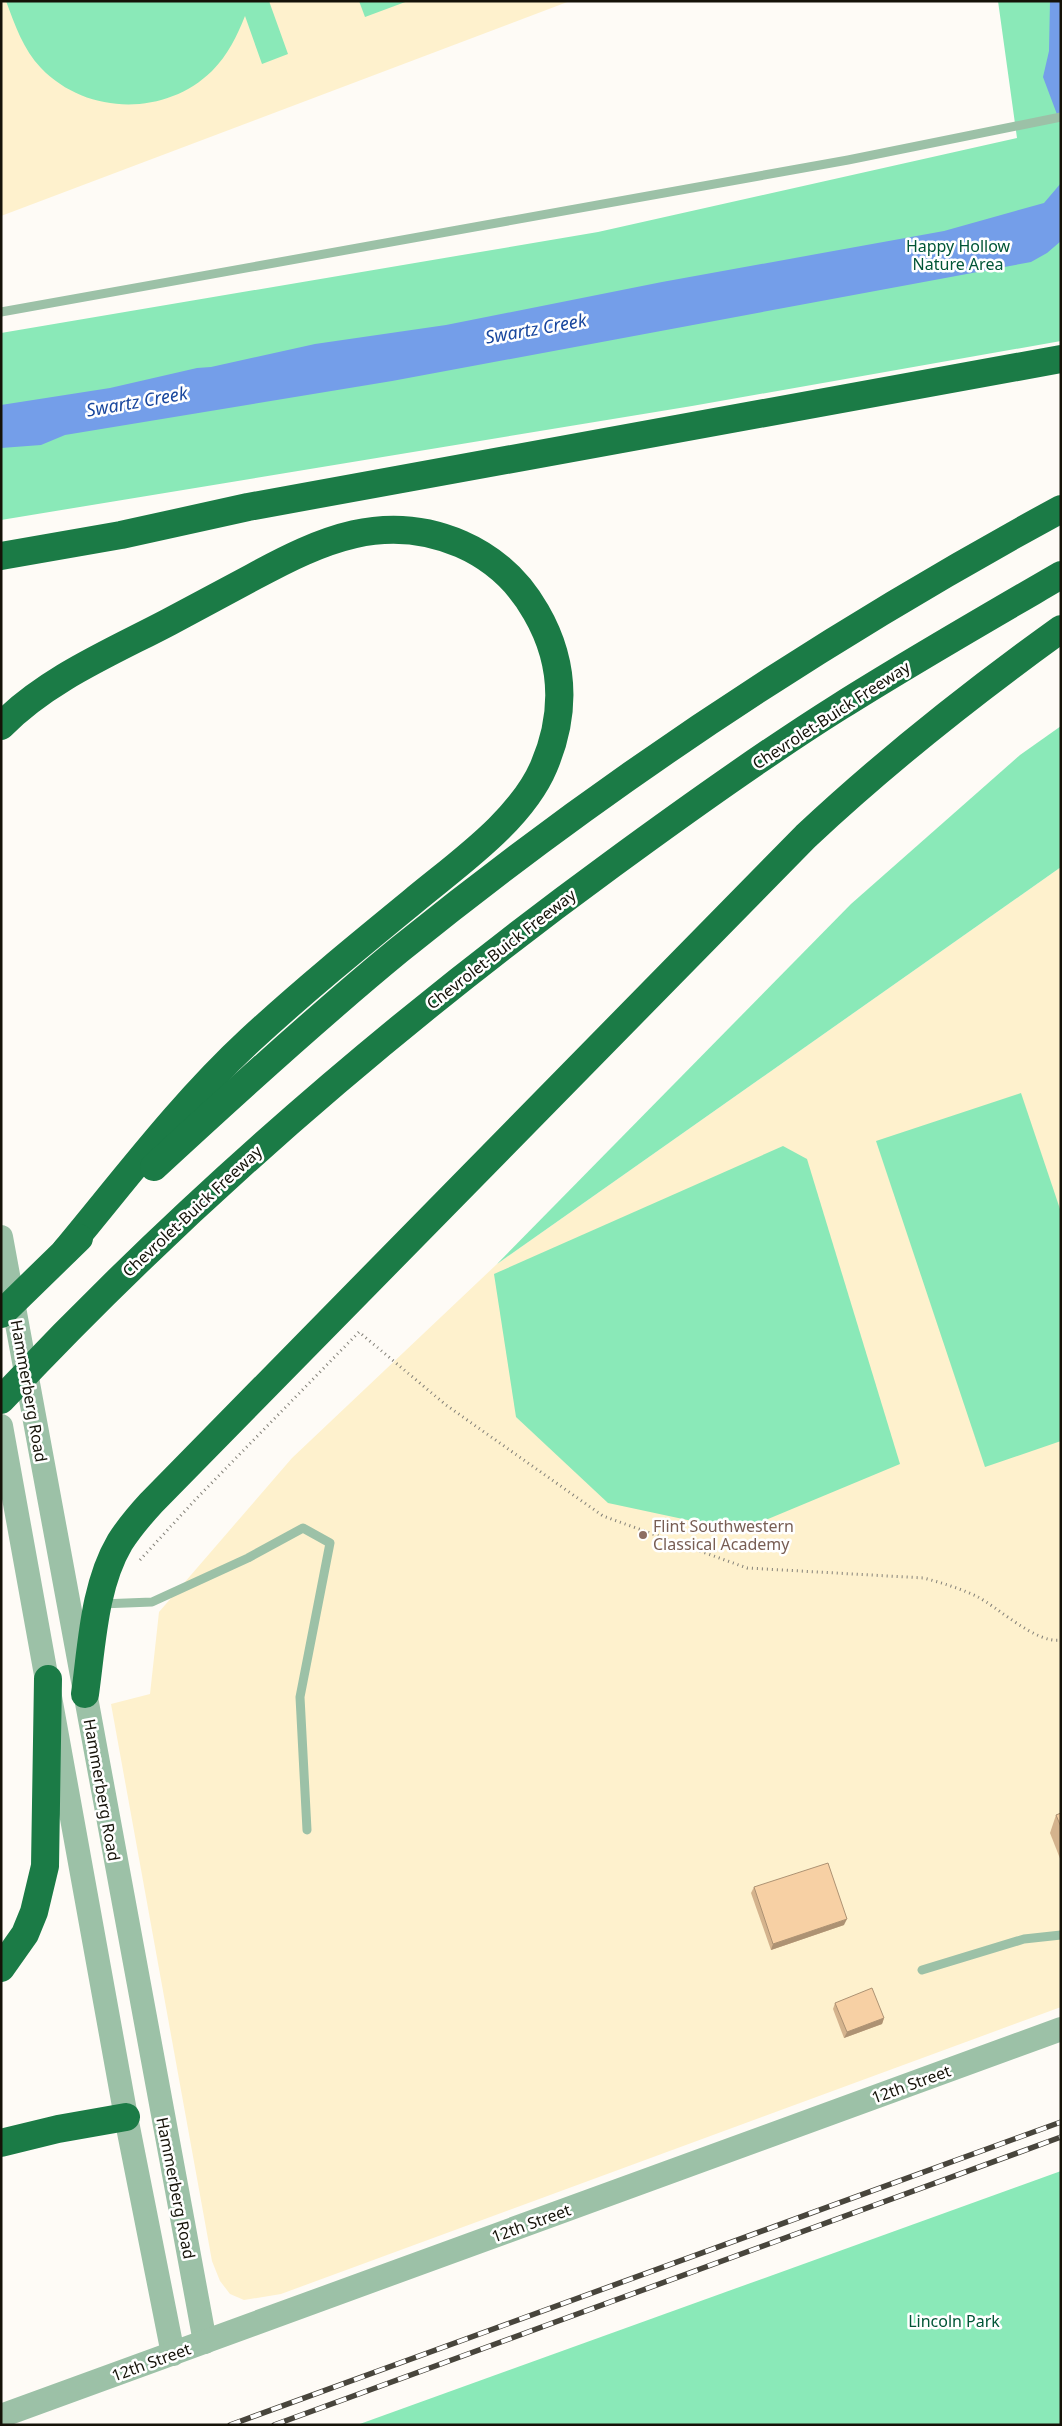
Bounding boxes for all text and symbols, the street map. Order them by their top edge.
park label: Happy Hollow Nature Area [906,235,1011,275]
water label: Swartz Creek [483,307,589,349]
water label: Swartz Creek [84,380,190,422]
street label: Chevrolet-Buick Freeway [748,655,915,774]
street label: Chevrolet-Buick Freeway [422,883,581,1014]
street label: Chevrolet-Buick Freeway [117,1140,267,1282]
street label: Hammerberg Road [6,1318,52,1464]
place label: Flint Southwestern Classical Academy [653,1515,794,1555]
marker: Flint Southwestern Classical Academy [637,1529,649,1541]
street label: Hammerberg Road [79,1717,125,1863]
street label: 12th Street [868,2059,954,2108]
street label: Hammerberg Road [151,2115,201,2261]
street label: 12th Street [488,2198,574,2247]
park label: Lincoln Park [908,2310,1000,2332]
street label: 12th Street [108,2337,194,2386]

